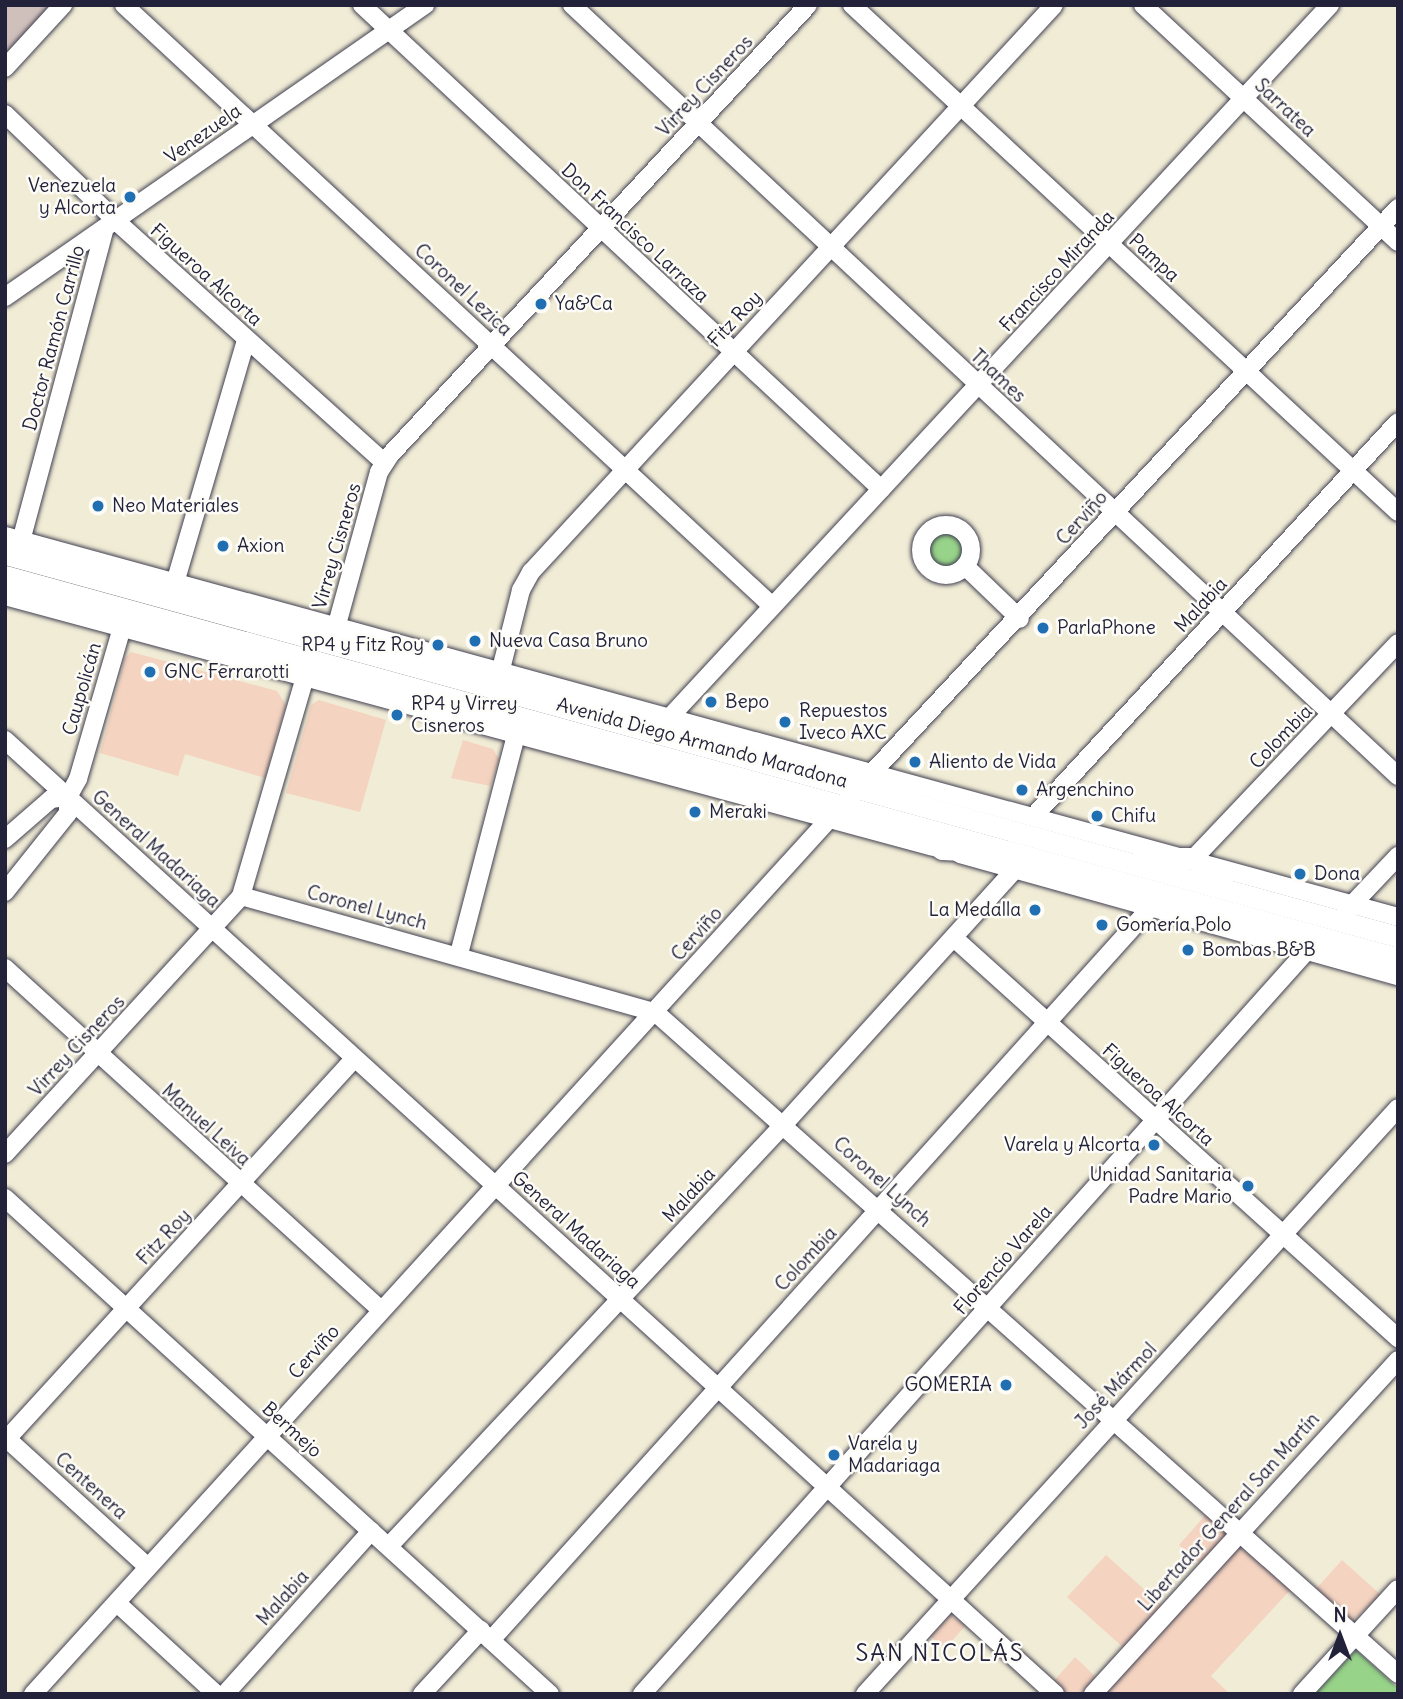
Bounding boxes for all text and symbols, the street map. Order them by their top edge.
street label: Virrey Cisneros [652,31,758,141]
street label: Sarratea [1250,74,1320,142]
street label: Venezuela [160,99,246,169]
street label: Don Francisco Larraza [557,159,713,307]
place label: Venezuela y Alcorta [28,175,116,219]
marker: Venezuela y Alcorta [122,189,138,205]
street label: Francisco Miranda [995,206,1119,336]
street label: Figueroa Alcorta [146,219,266,331]
street label: Pampa [1124,229,1184,287]
street label: Coronel Lezica [410,239,516,341]
street label: Doctor Ramón Carrillo [18,243,90,433]
street label: Fitz Roy [703,286,767,352]
place label: Ya&Ca [555,293,613,315]
marker: Ya&Ca [533,296,549,312]
street label: Thames [966,345,1030,407]
street label: Virrey Cisneros [308,480,366,612]
street label: Cerviño [1052,486,1112,550]
place label: Neo Materiales [112,495,239,517]
marker: Neo Materiales [90,498,106,514]
place label: Axion [237,535,284,557]
marker: Axion [215,538,231,554]
street label: Malabia [1170,573,1232,637]
place label: ParlaPhone [1057,617,1156,639]
marker: ParlaPhone [1035,620,1051,636]
place label: Nueva Casa Bruno [489,630,648,652]
marker: Nueva Casa Bruno [467,633,483,649]
place label: RP4 y Fitz Roy [301,634,424,656]
marker: RP4 y Fitz Roy [430,637,446,653]
street label: Caupolicán [58,640,106,738]
place label: GNC Ferrarotti [164,661,289,683]
marker: GNC Ferrarotti [142,664,158,680]
place label: Bepo [725,691,769,713]
place label: RP4 y Virrey Cisneros [411,693,517,737]
street label: Avenida Diego Armando Maradona [554,693,850,793]
marker: Bepo [703,694,719,710]
place label: Repuestos Iveco AXC [799,700,887,744]
street label: Colombia [1245,700,1317,774]
marker: RP4 y Virrey Cisneros [389,707,405,723]
marker: Repuestos Iveco AXC [777,714,793,730]
place label: Aliento de Vida [929,751,1056,773]
marker: Aliento de Vida [907,754,923,770]
place label: Argenchino [1036,779,1134,801]
marker: Argenchino [1014,782,1030,798]
street label: General Madariaga [87,785,225,913]
place label: Meraki [709,801,767,823]
marker: Meraki [687,804,703,820]
place label: Chifu [1111,805,1156,827]
marker: Chifu [1089,808,1105,824]
place label: Dona [1314,863,1360,885]
marker: Dona [1292,866,1308,882]
street label: Coronel Lynch [304,881,430,935]
place label: La Medalla [929,899,1021,921]
street label: Cerviño [667,902,727,966]
marker: La Medalla [1027,902,1043,918]
place label: Gomería Polo [1116,914,1231,936]
marker: Gomería Polo [1094,917,1110,933]
place label: Bombas B&B [1202,939,1316,961]
marker: Bombas B&B [1180,942,1196,958]
street label: Virrey Cisneros [24,991,130,1101]
street label: Figueroa Alcorta [1098,1039,1218,1151]
street label: Manuel Leiva [157,1079,255,1171]
street label: Coronel Lynch [828,1132,936,1232]
place label: Varela y Alcorta [1004,1134,1140,1156]
marker: Varela y Alcorta [1146,1137,1162,1153]
street label: Malabia [658,1163,720,1227]
place label: Unidad Sanitaria Padre Mario [1090,1164,1232,1208]
street label: General Madariaga [507,1166,645,1294]
marker: Unidad Sanitaria Padre Mario [1238,1176,1258,1196]
street label: Florencio Varela [949,1201,1057,1319]
street label: Fitz Roy [132,1204,196,1270]
street label: Colombia [770,1222,842,1296]
street label: Cerviño [284,1320,344,1384]
street label: José Mármol [1070,1338,1162,1434]
place label: GOMERIA [904,1374,992,1396]
marker: GOMERIA [998,1377,1014,1393]
street label: Bermejo [258,1397,326,1463]
street label: Libertador General San Martín [1134,1408,1324,1616]
place label: Varela y Madariaga [848,1433,940,1477]
marker: Varela y Madariaga [826,1447,842,1463]
street label: Centenera [50,1448,132,1524]
street label: Malabia [252,1566,314,1630]
north arrow [1305,1601,1375,1671]
text: N [1333,1603,1347,1627]
district label: SAN NICOLÁS [857,1639,1023,1667]

